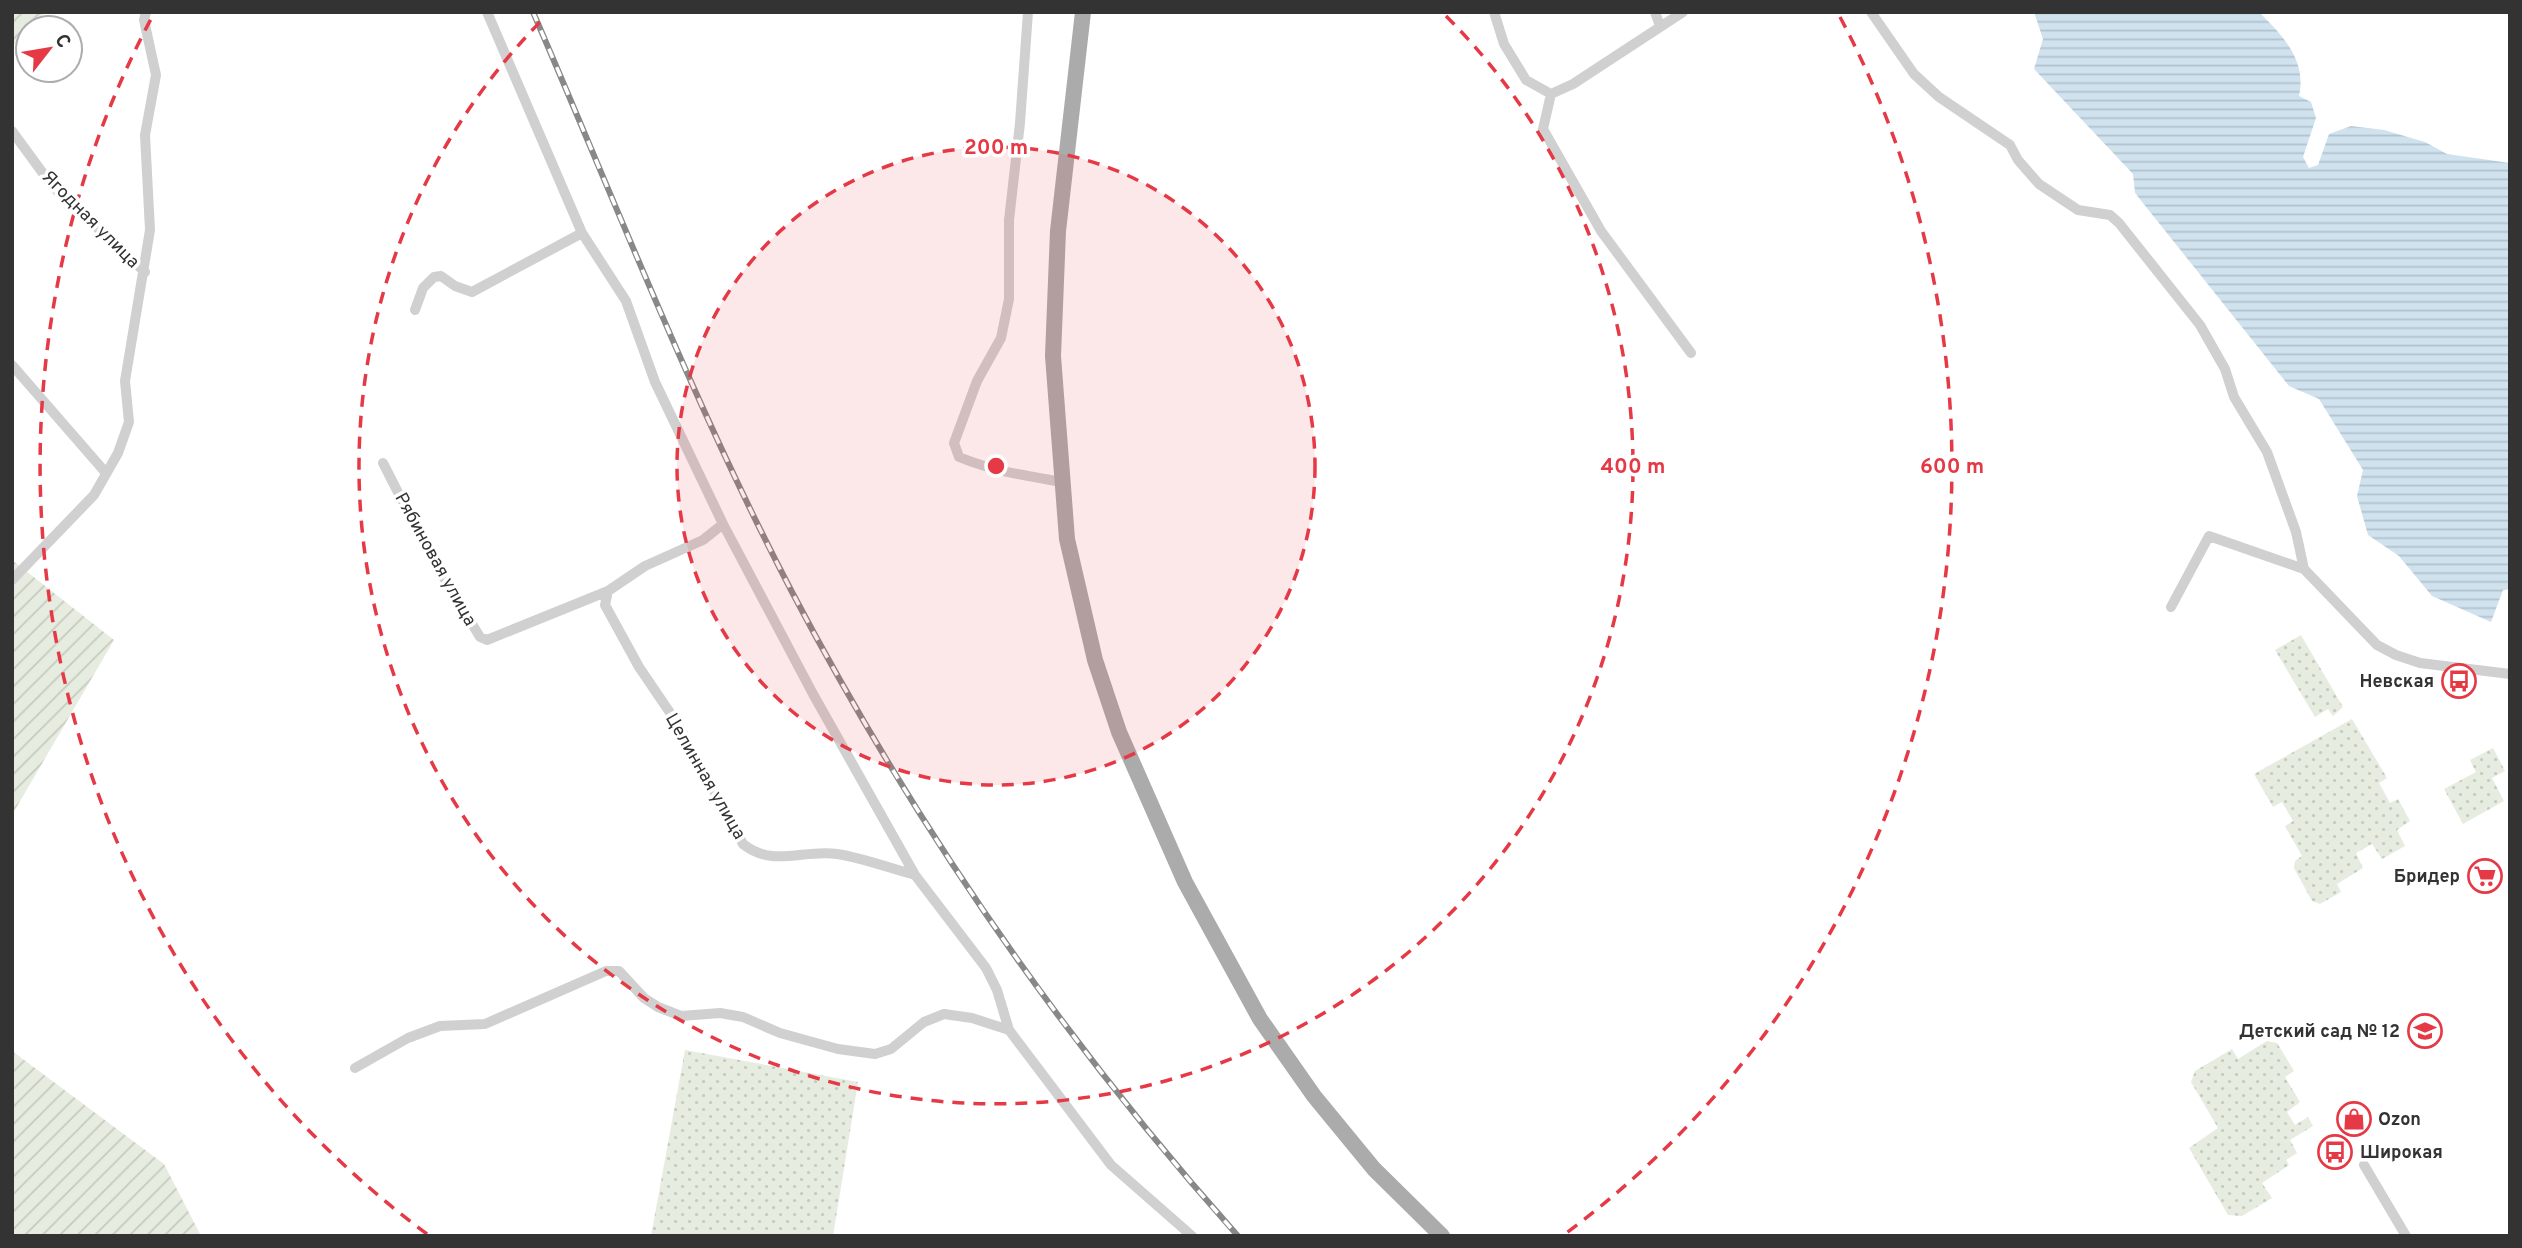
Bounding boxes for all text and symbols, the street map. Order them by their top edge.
north arrow [14,14,84,84]
text: С [48,30,75,53]
text: 200 m [964,135,1028,162]
street label: Ягодная улица [36,166,144,274]
centre of rings [984,454,1008,478]
text: 400 m [1601,454,1665,481]
text: 600 m [1920,454,1984,481]
street label: Рябиновая улица [389,489,481,630]
bus stop icon: Невская [2440,662,2478,700]
place label: Невская [2359,671,2434,694]
street label: Целинная улица [659,710,750,844]
supermarket icon: Бридер [2466,857,2504,895]
place label: Бридер [2394,866,2460,889]
school or university icon: Детский сад № 12 [2406,1012,2444,1050]
place label: Детский сад № 12 [2239,1021,2400,1044]
shop icon: Ozon [2335,1100,2373,1138]
place label: Ozon [2378,1109,2421,1132]
bus stop icon: Широкая [2316,1133,2354,1171]
place label: Широкая [2360,1142,2443,1165]

